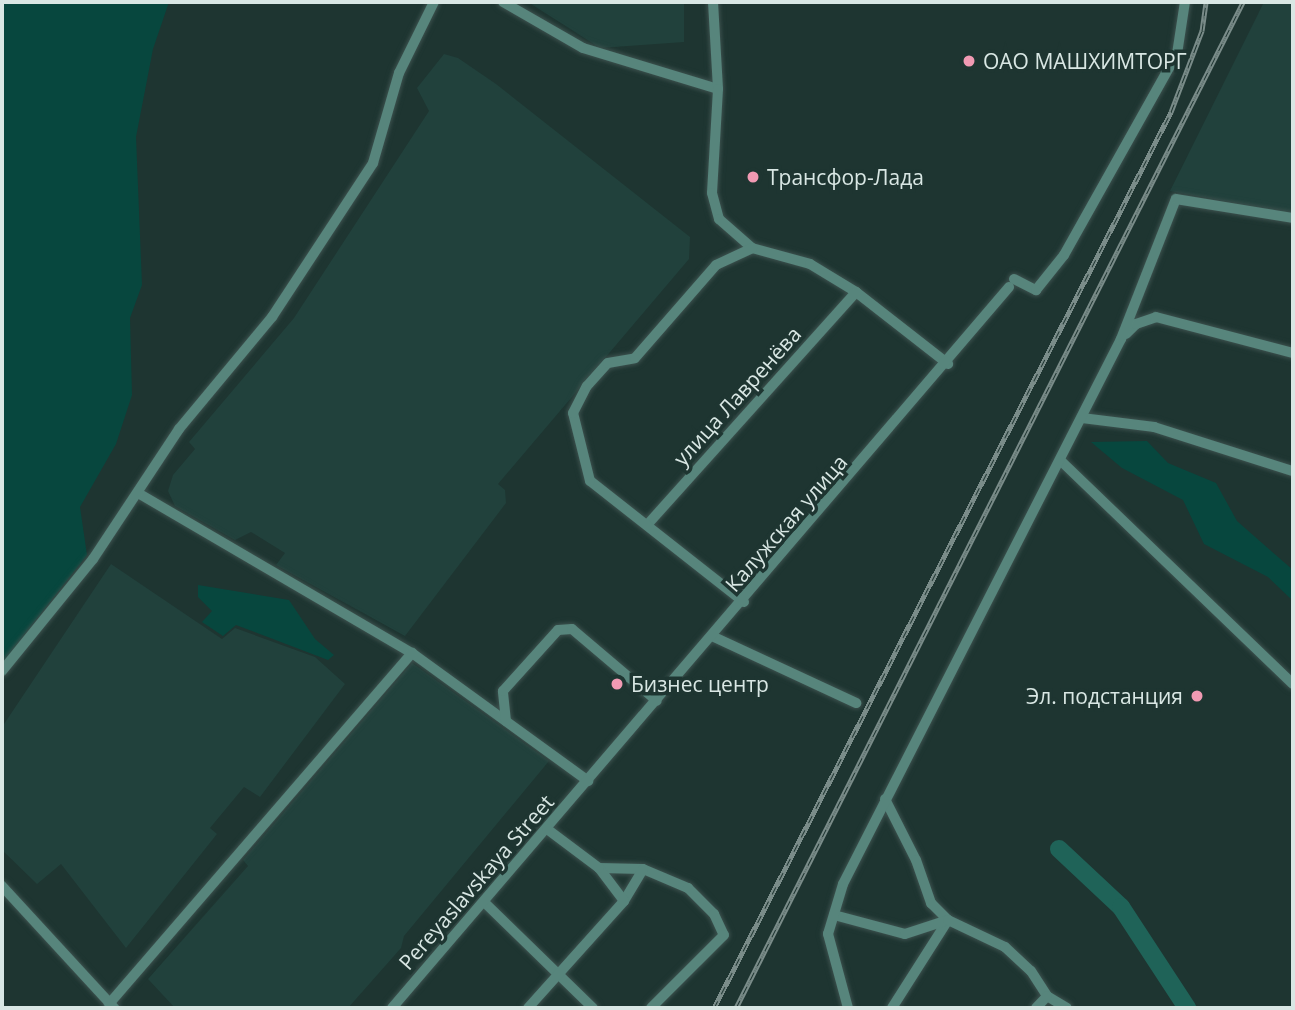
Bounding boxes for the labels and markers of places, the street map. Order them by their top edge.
place label: ОАО МАШХИМТОРГ [983,48,1187,74]
marker: ОАО МАШХИМТОРГ [961,53,977,69]
place label: Трансфор-Лада [767,164,924,190]
marker: Трансфор-Лада [745,169,761,185]
place label: Бизнес центр [631,671,769,697]
marker: Бизнес центр [609,676,625,692]
place label: Эл. подстанция [1026,683,1183,709]
marker: Эл. подстанция [1189,688,1205,704]

